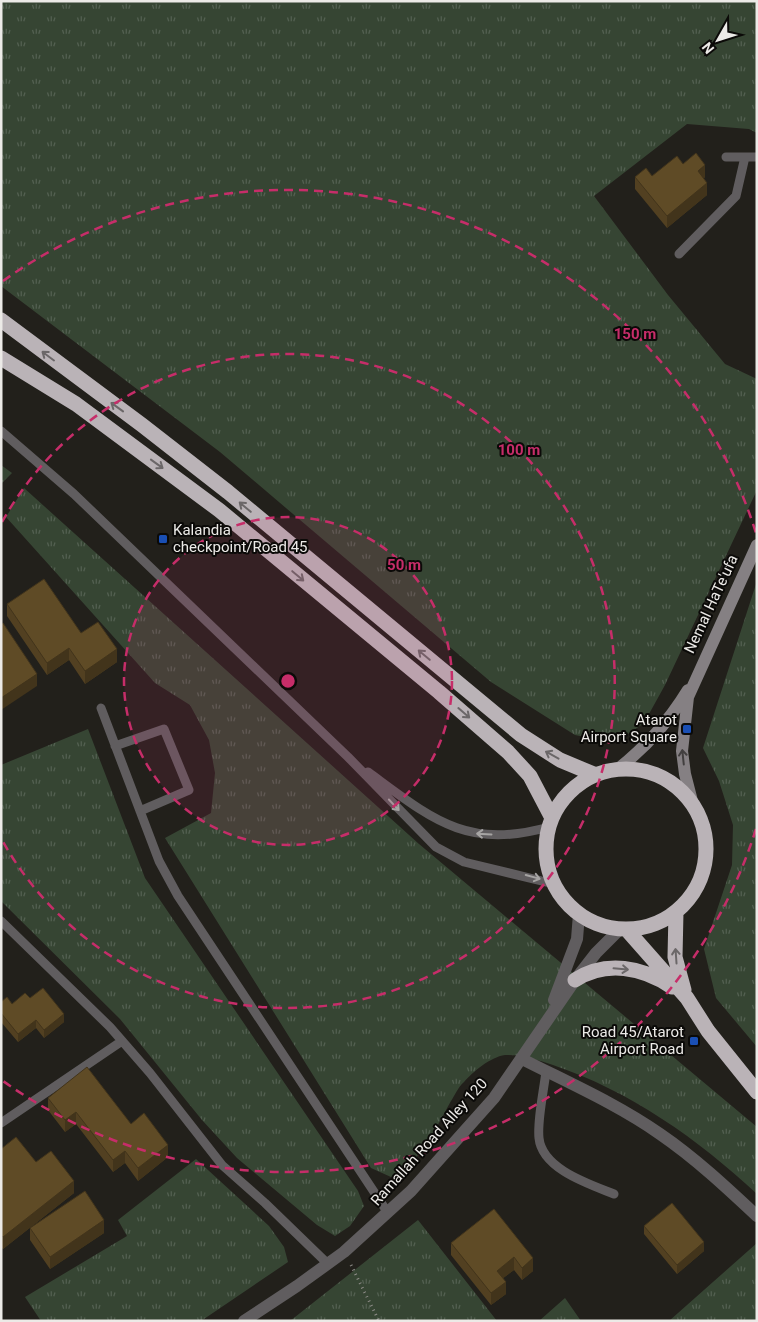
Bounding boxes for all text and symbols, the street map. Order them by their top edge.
north arrow [693,15,743,65]
text: N [699,39,717,57]
text: 150 m [614,325,656,343]
one-way arrow [42,350,55,361]
one-way arrow [111,401,124,412]
text: 100 m [498,441,540,459]
one-way arrow [150,459,164,469]
one-way arrow [239,501,252,512]
place label: Kalandia checkpoint/Road 45 [173,521,308,556]
marker: Kalandia checkpoint/Road 45 [157,533,169,545]
street label: Nemal HaTe'ufa [680,552,742,656]
text: 50 m [387,556,421,574]
one-way arrow [292,570,305,581]
one-way arrow [418,649,431,660]
centre of rings [279,672,297,690]
one-way arrow [457,707,470,719]
place label: Atarot Airport Square [581,711,677,746]
marker: Atarot Airport Square [681,723,693,735]
one-way arrow [678,749,688,765]
one-way arrow [544,750,559,760]
one-way arrow [388,799,400,811]
one-way arrow [476,830,492,839]
one-way arrow [525,873,541,883]
one-way arrow [671,948,681,964]
one-way arrow [613,964,629,973]
place label: Road 45/Atarot Airport Road [582,1023,684,1058]
marker: Road 45/Atarot Airport Road [688,1035,700,1047]
street label: Ramallah Road Alley 120 [367,1075,491,1209]

